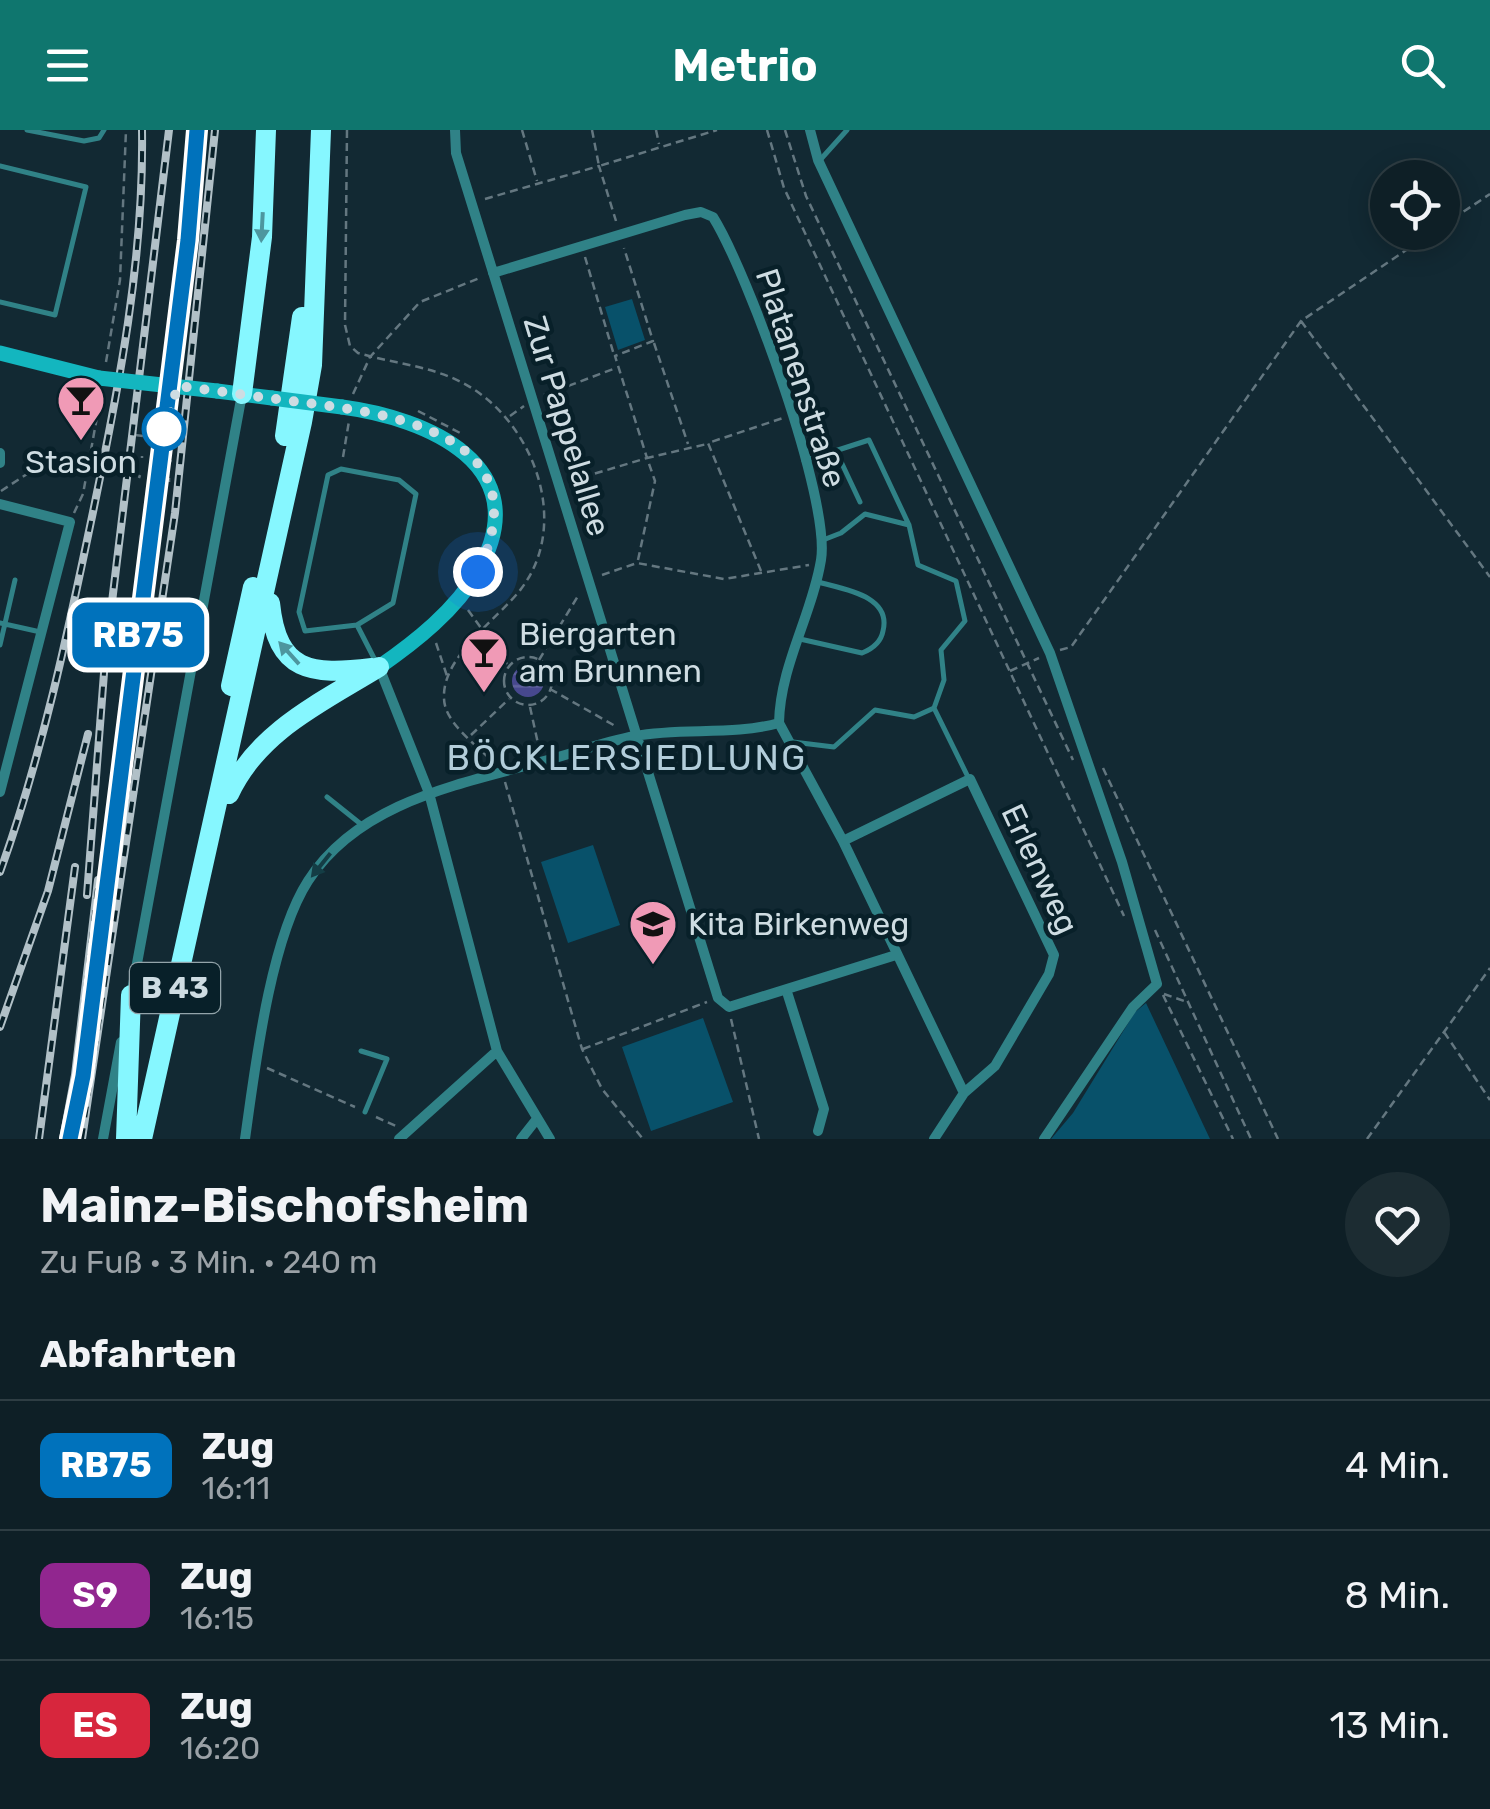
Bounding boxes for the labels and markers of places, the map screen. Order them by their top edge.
bar icon: Stasion [55,374,107,442]
unlabelled marker [143,408,185,450]
place label: Stasion [25,443,137,481]
place label: Biergarten am Brunnen [519,615,702,690]
bar icon: Biergarten am Brunnen [458,626,510,694]
school or university icon: Kita Birkenweg [627,898,679,966]
place label: Kita Birkenweg [688,905,909,943]

